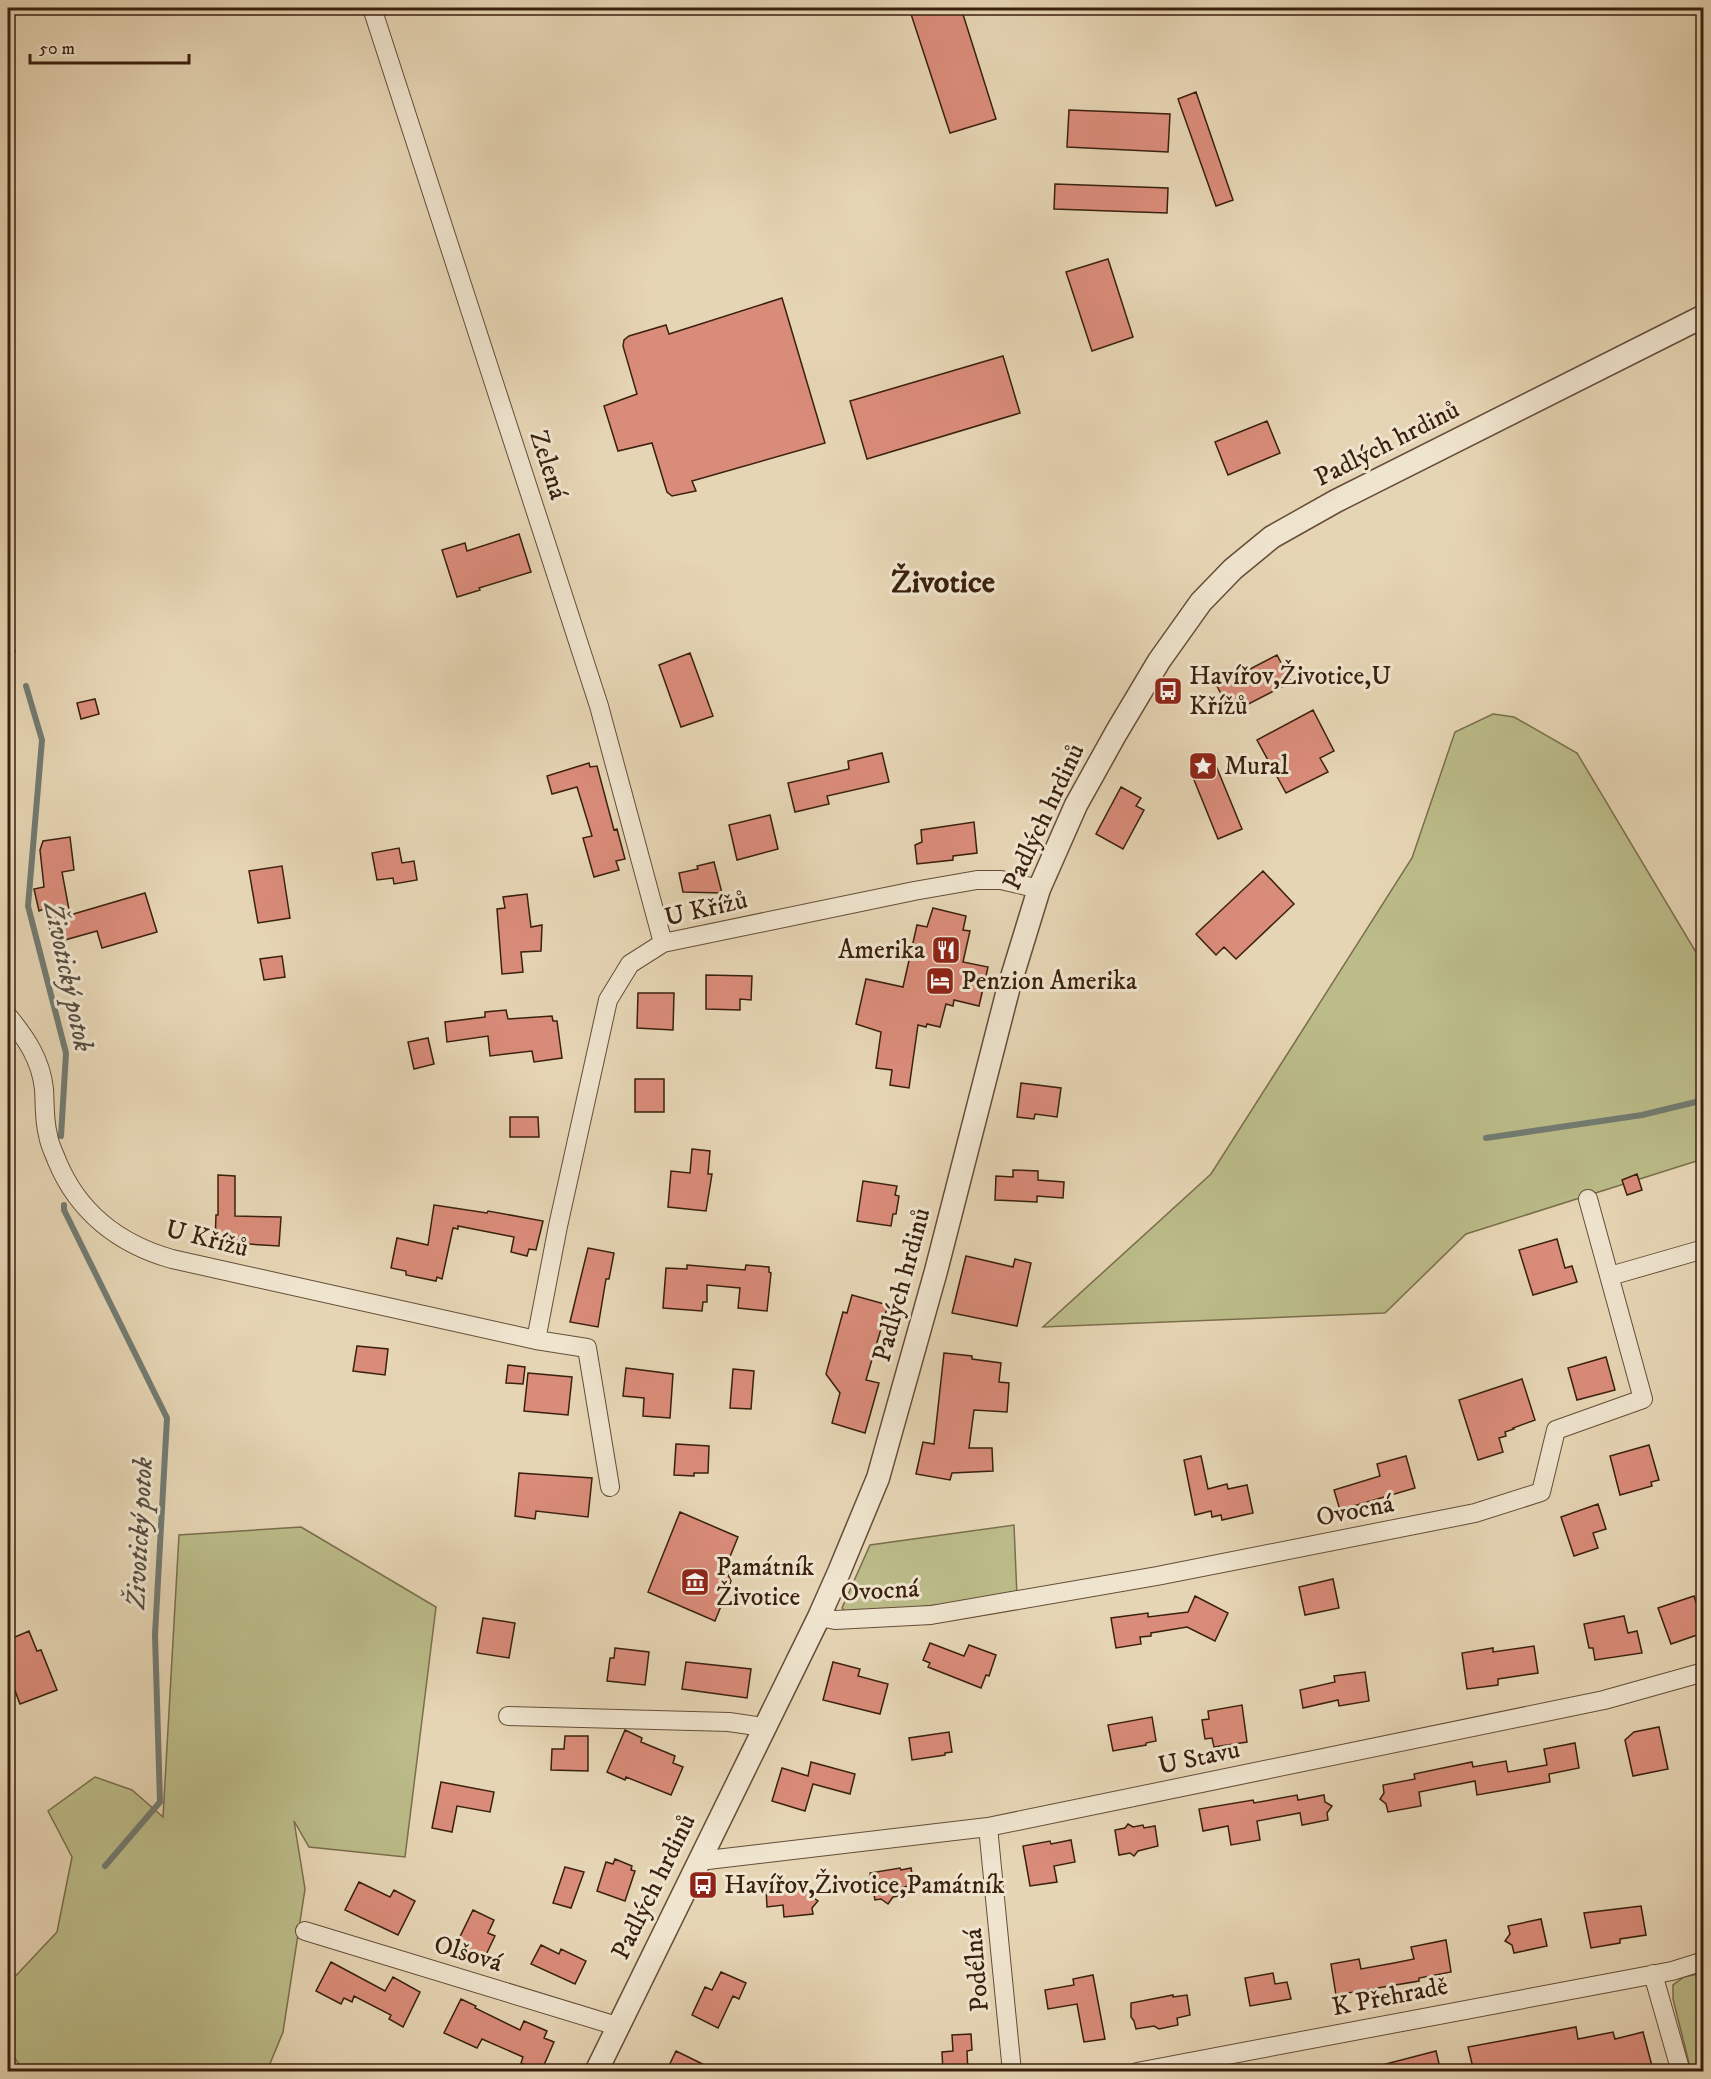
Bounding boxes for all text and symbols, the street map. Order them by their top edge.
scale bar [30,27,189,65]
text: 50 m [39,38,75,60]
street label: Padlých hrdinů [1309,393,1465,495]
street label: Zelená [521,426,575,504]
district label: Životice [891,562,995,603]
place label: Havířov,Životice,U Křížů [1189,659,1391,723]
bus stop icon: Havířov,Životice,U Křížů [1152,675,1184,707]
street label: Padlých hrdinů [996,738,1092,896]
place icon: Mural [1187,750,1219,782]
place label: Mural [1224,750,1289,783]
street label: U Křížů [661,883,751,935]
water label: Životický potok [35,897,101,1055]
place label: Amerika [838,934,925,967]
restaurant icon: Amerika [930,934,962,966]
hotel icon: Penzion Amerika [924,965,956,997]
place label: Penzion Amerika [961,965,1137,998]
street label: Padlých hrdinů [866,1204,938,1366]
street label: U Křížů [162,1213,252,1265]
water label: Životický potok [119,1456,161,1612]
street label: Ovocná [1313,1487,1397,1535]
place label: Památník Životice [716,1551,814,1614]
museum icon: Památník Životice [679,1566,711,1598]
street label: Ovocná [840,1572,920,1610]
street label: U Stavu [1155,1733,1243,1783]
street label: Padlých hrdinů [605,1809,703,1965]
place label: Havířov,Životice,Památník [724,1868,1005,1902]
bus stop icon: Havířov,Životice,Památník [687,1869,719,1901]
street label: Podélná [957,1927,997,2013]
street label: Olšová [430,1928,506,1980]
street label: K Přehradě [1329,1970,1451,2024]

